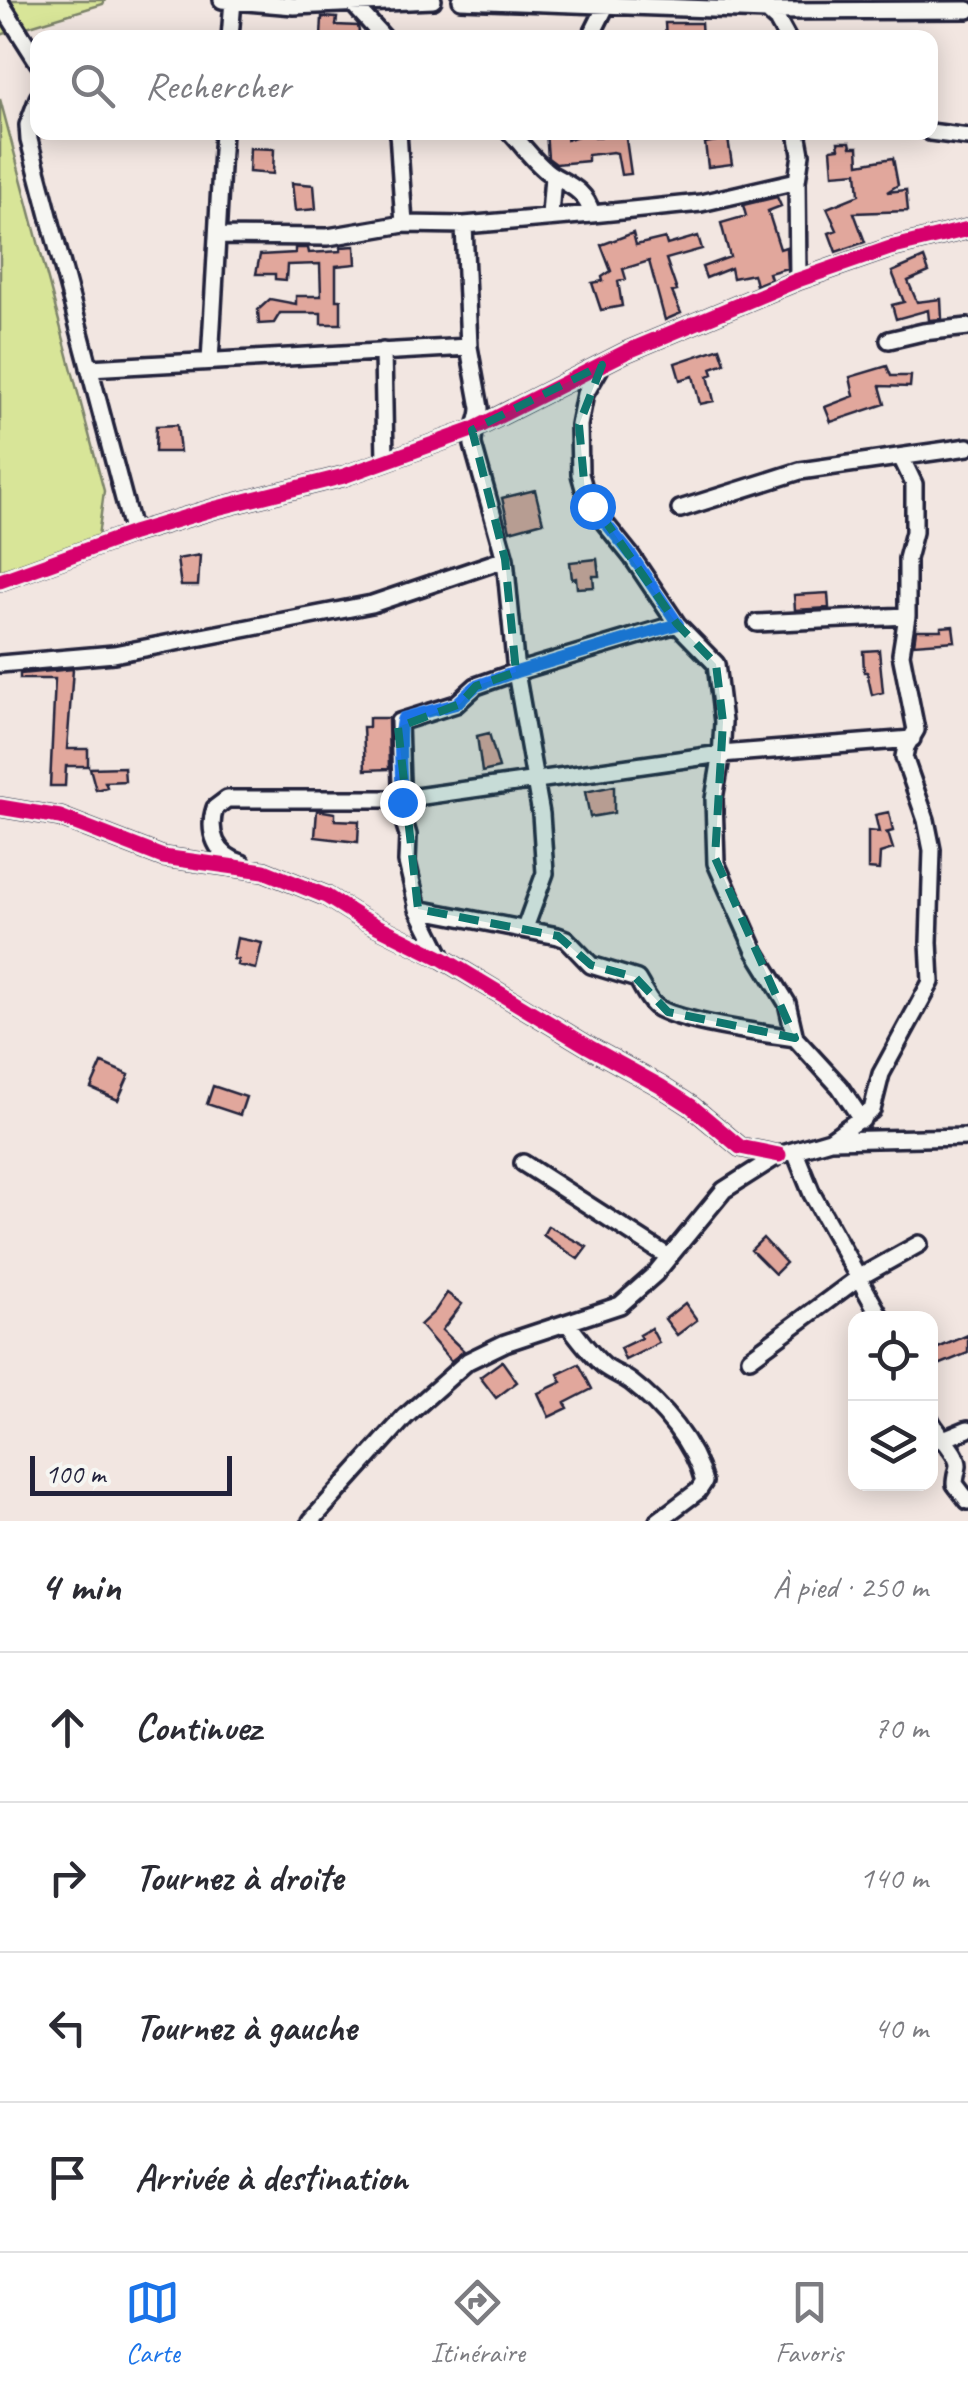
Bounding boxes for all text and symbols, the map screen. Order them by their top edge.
search box [30,30,938,140]
icon: search [65,58,120,113]
text: Rechercher [145,62,291,109]
route start [570,484,616,530]
route end [380,780,426,826]
map controls [848,1311,938,1491]
button: locate [848,1311,938,1401]
button: layers [848,1401,938,1491]
scale bar [30,1451,232,1496]
text: 100 m [45,1456,105,1491]
text: 4 min [40,1560,120,1613]
text: À pied · 250 m [773,1566,928,1607]
icon: ahead [40,1700,95,1755]
text: Continuez [135,1704,261,1751]
text: 70 m [874,1707,928,1748]
icon: right [40,1850,95,1905]
text: Tournez à droite [135,1854,343,1901]
text: 140 m [859,1857,928,1898]
icon: left [40,2000,95,2055]
text: Tournez à gauche [135,2004,356,2051]
text: 40 m [874,2007,928,2048]
icon: arrive [40,2150,95,2205]
text: Arrivée à destination [135,2154,407,2201]
tab: Carte [125,2275,180,2370]
tab: Itinéraire [430,2275,525,2370]
tab: Favoris [775,2275,843,2370]

